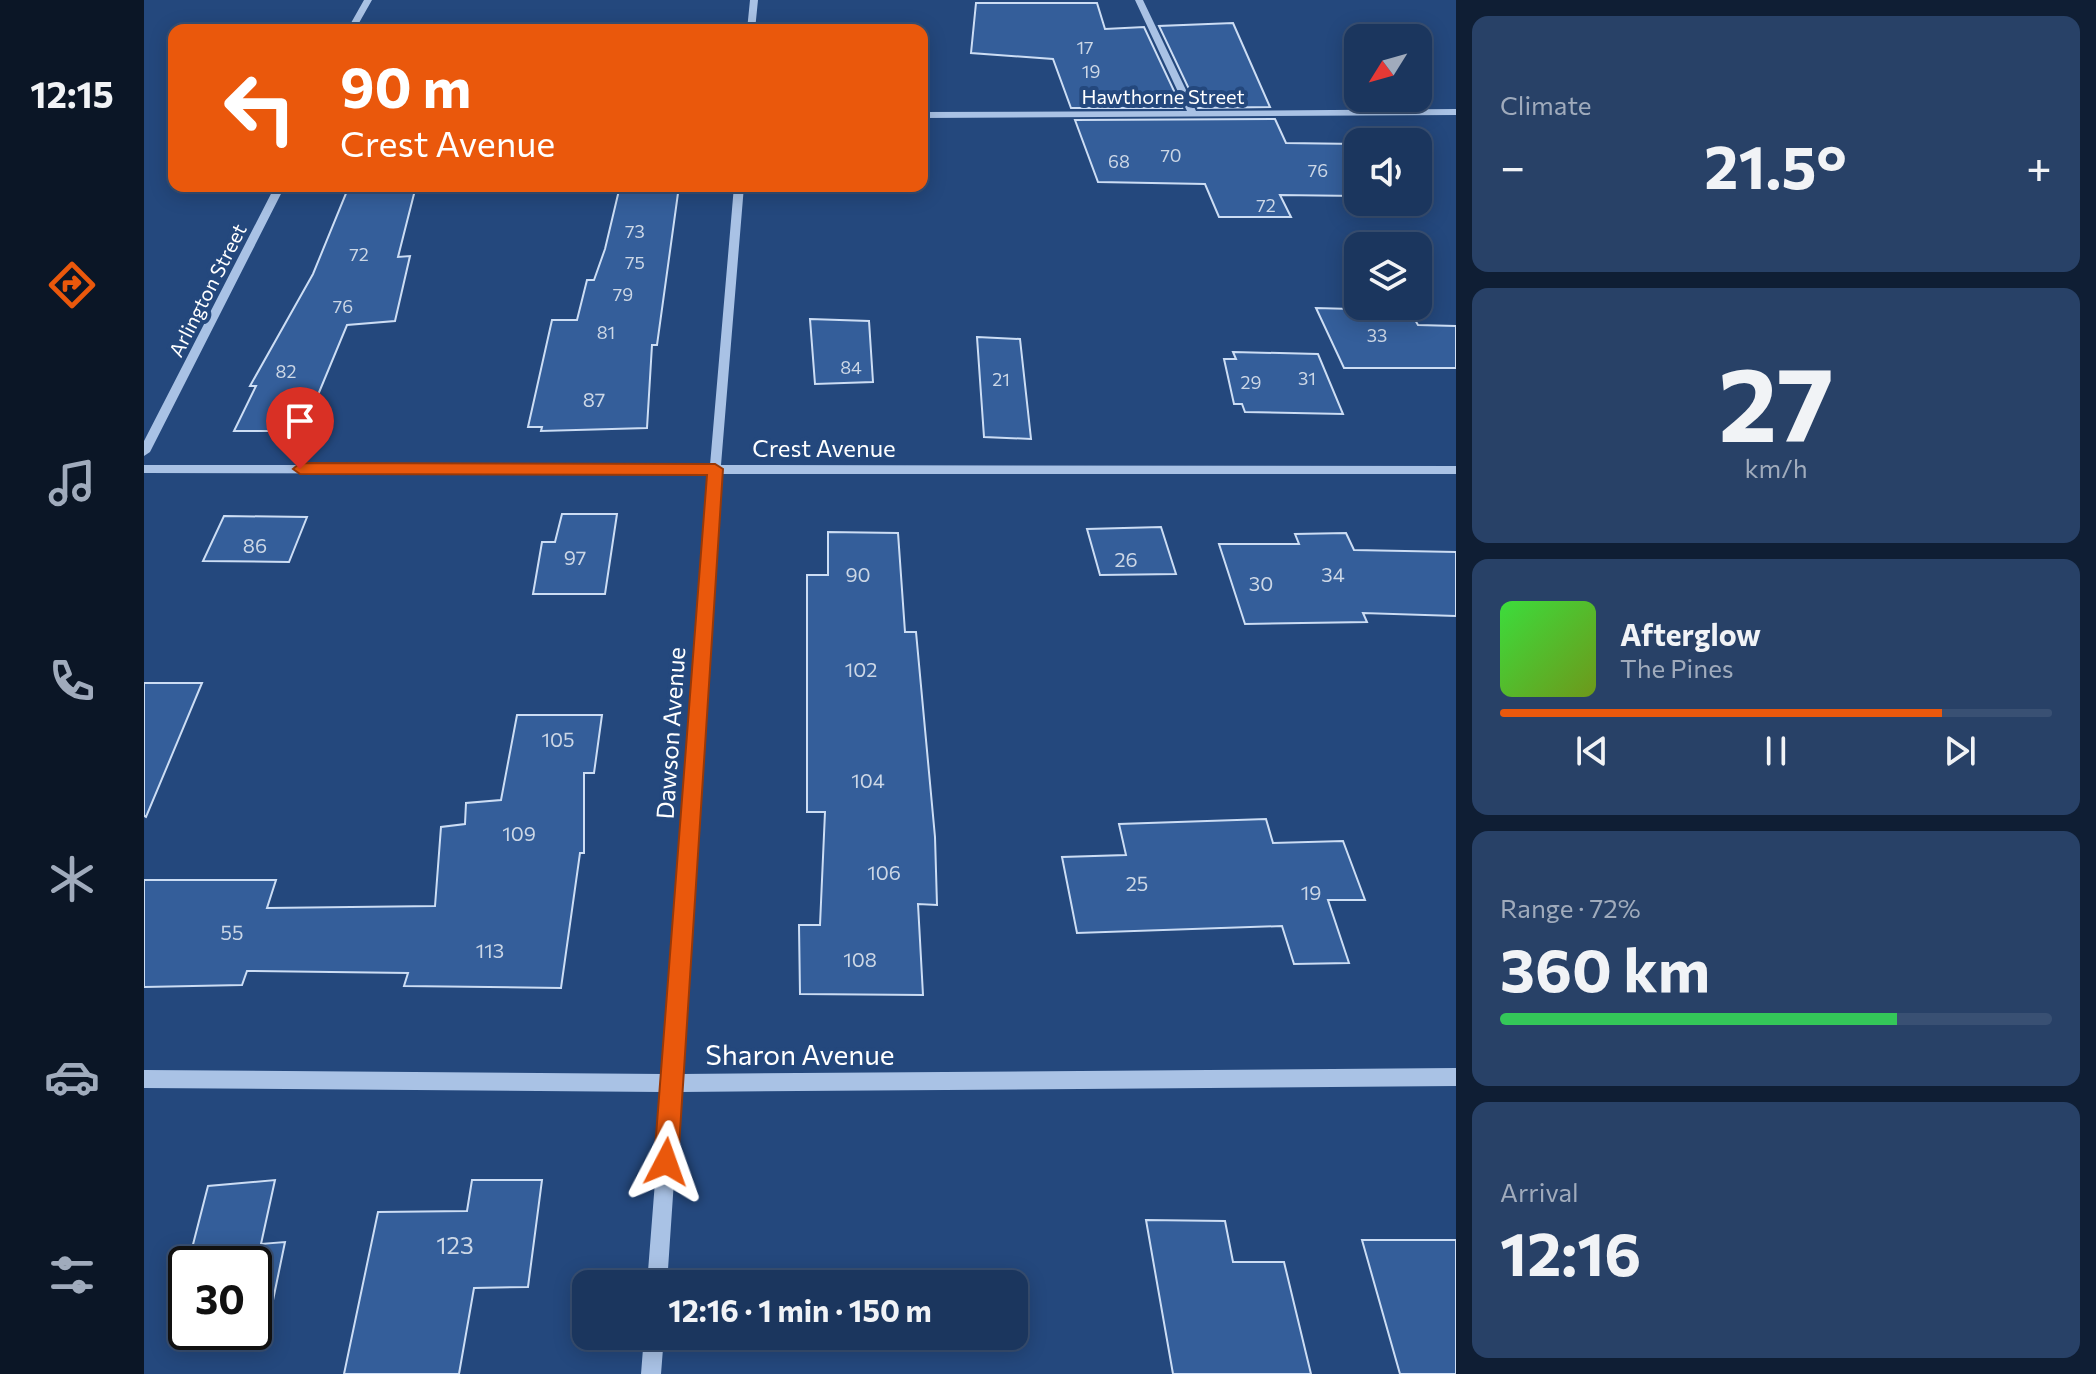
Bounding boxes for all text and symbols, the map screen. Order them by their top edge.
north arrow [1344,24,1432,112]
map controls [1344,24,1432,320]
house number: 17 [1076,36,1094,58]
text: 90 m [340,51,471,120]
icon: left [208,56,312,160]
house number: 19 [1082,60,1100,82]
text: 12:15 [30,71,114,115]
street label: Hawthorne Street [1081,84,1245,108]
text: Climate [1500,89,1592,120]
text: Crest Avenue [340,120,555,164]
button: sound [1344,128,1432,216]
text: 21.5° [1704,128,1847,201]
text: − [1500,138,1525,192]
text: + [2026,138,2052,192]
house number: 70 [1160,144,1182,166]
house number: 68 [1108,150,1130,172]
house number: 76 [1308,159,1328,181]
house number: 72 [1256,194,1276,216]
street label: Arlington Street [163,219,251,361]
house number: 73 [625,220,645,242]
button: layers [1344,232,1432,320]
house number: 72 [349,243,369,265]
house number: 75 [625,251,645,273]
icon: directions [44,257,100,313]
house number: 79 [613,283,633,305]
house number: 76 [333,295,353,317]
house number: 81 [597,321,615,343]
house number: 33 [1367,324,1387,346]
text: 27 [1718,336,1834,463]
house number: 84 [840,356,862,378]
house number: 82 [276,360,296,382]
house number: 31 [1298,367,1316,389]
house number: 21 [992,368,1010,390]
house number: 29 [1241,371,1261,393]
pin [266,387,334,469]
house number: 87 [583,387,605,411]
icon: arrive [278,399,322,443]
street label: Crest Avenue [752,433,896,462]
text: km/h [1744,452,1808,483]
icon: music [44,455,100,511]
house number: 86 [243,533,267,557]
house number: 97 [564,545,586,569]
house number: 26 [1114,547,1138,571]
house number: 90 [845,562,871,586]
house number: 34 [1321,562,1345,586]
house number: 30 [1249,571,1273,595]
text: Afterglow [1620,615,1761,652]
street label: Dawson Avenue [650,646,690,820]
text: The Pines [1620,652,1734,683]
icon: phone [44,653,100,709]
house number: 102 [845,657,877,681]
house number: 105 [541,727,575,751]
icon: previous [1570,729,1614,773]
icon: pause [1754,729,1798,773]
icon: next [1938,729,1982,773]
house number: 104 [851,768,885,792]
house number: 109 [502,821,536,845]
icon: climate [44,851,100,907]
house number: 106 [867,860,901,884]
house number: 25 [1126,871,1148,895]
house number: 19 [1301,880,1321,904]
text: Range · 72% [1500,892,1641,923]
house number: 55 [221,920,243,944]
text: 360 km [1500,931,1710,1004]
house number: 113 [476,938,504,962]
house number: 108 [843,947,877,971]
street label: Sharon Avenue [705,1037,895,1071]
icon: car [44,1049,100,1105]
position arrow [624,1120,708,1204]
text: Arrival [1500,1176,1579,1207]
text: 12:16 [1500,1215,1641,1288]
house number: 123 [436,1230,474,1259]
speed limit sign: 30 [168,1246,272,1350]
icon: filters [44,1247,100,1303]
text: 12:16 · 1 min · 150 m [668,1291,932,1328]

